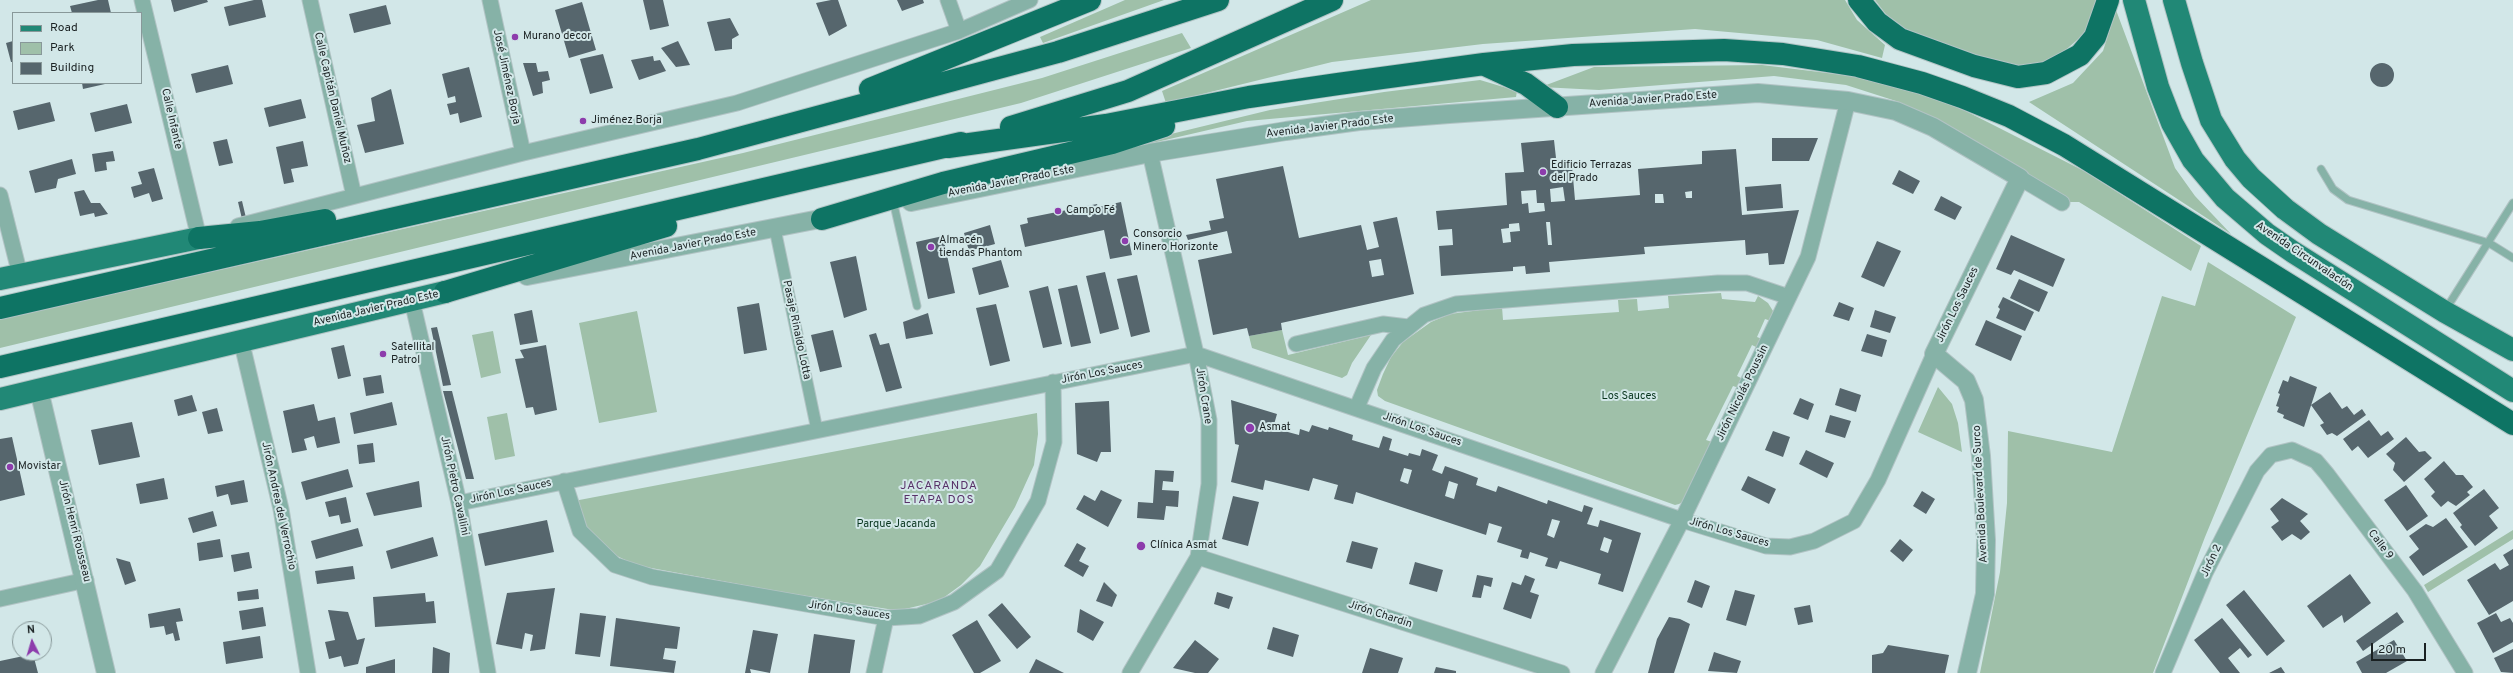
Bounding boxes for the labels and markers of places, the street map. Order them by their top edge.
place label: Murano decor [523,30,591,44]
marker: Murano decor [510,32,520,42]
place label: Jiménez Borja [591,114,662,128]
marker: Jiménez Borja [578,116,588,126]
place label: Edificio Terrazas del Prado [1551,159,1632,185]
marker: Edificio Terrazas del Prado [1538,167,1548,177]
place label: Campo Fé [1066,204,1115,218]
marker: Campo Fé [1053,206,1063,216]
place label: Consorcio Minero Horizonte [1133,228,1218,254]
place label: Almacén tiendas Phantom [939,234,1022,260]
marker: Consorcio Minero Horizonte [1120,236,1130,246]
marker: Almacén tiendas Phantom [926,242,936,252]
place label: Satellital Patrol [391,341,434,367]
marker: Satellital Patrol [378,349,388,359]
place label: Asmat [1259,421,1291,435]
marker: Asmat [1244,422,1256,434]
place label: Movistar [18,460,61,474]
marker: Movistar [5,462,15,472]
place label: Clínica Asmat [1150,539,1217,553]
marker: Clínica Asmat [1135,540,1147,552]

